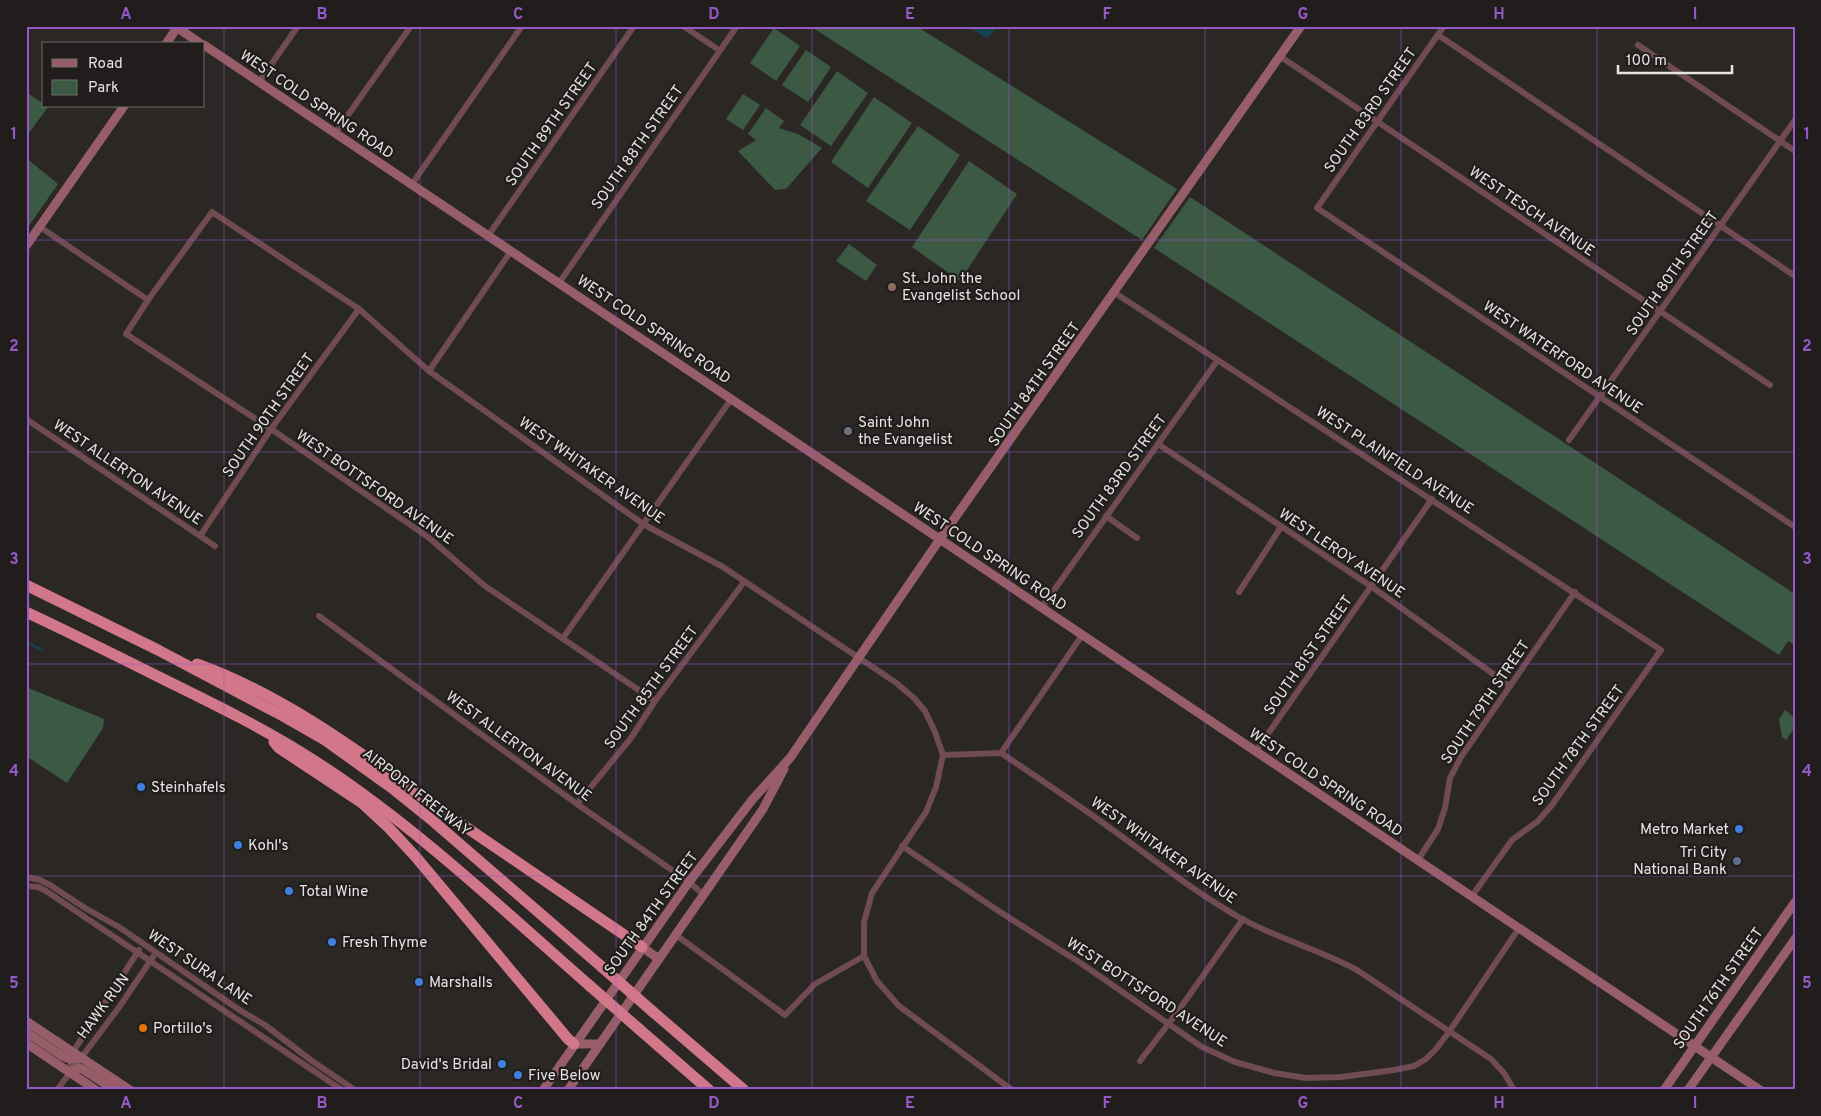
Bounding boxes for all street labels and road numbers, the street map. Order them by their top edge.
street label: SOUTH 83RD STREET [1321,44,1422,177]
street label: WEST COLD SPRING ROAD [236,47,397,164]
street label: SOUTH 89TH STREET [502,59,602,191]
street label: SOUTH 88TH STREET [588,82,688,214]
street label: WEST TESCH AVENUE [1465,163,1598,261]
street label: SOUTH 80TH STREET [1623,208,1723,340]
street label: WEST COLD SPRING ROAD [573,272,734,389]
street label: WEST WATERFORD AVENUE [1479,298,1646,419]
street label: SOUTH 84TH STREET [985,319,1085,451]
street label: SOUTH 90TH STREET [219,350,319,482]
street label: WEST PLAINFIELD AVENUE [1312,403,1477,519]
street label: SOUTH 83RD STREET [1069,411,1172,543]
street label: WEST WHITAKER AVENUE [514,414,668,529]
street label: WEST ALLERTON AVENUE [49,416,205,530]
street label: WEST BOTTSFORD AVENUE [292,427,456,550]
street label: WEST COLD SPRING ROAD [909,499,1070,616]
street label: WEST LEROY AVENUE [1274,505,1408,604]
street label: SOUTH 81ST STREET [1261,592,1358,719]
street label: SOUTH 85TH STREET [601,622,703,753]
street label: SOUTH 79TH STREET [1438,637,1535,768]
street label: SOUTH 78TH STREET [1529,682,1630,810]
street label: WEST ALLERTON AVENUE [441,688,595,807]
street label: WEST COLD SPRING ROAD [1245,725,1406,842]
street label: AIRPORT FREEWAY [358,745,474,842]
street label: WEST WHITAKER AVENUE [1086,794,1240,909]
street label: SOUTH 84TH STREET [601,849,703,979]
street label: SOUTH 76TH STREET [1670,924,1768,1053]
street label: WEST SURA LANE [143,926,255,1010]
street label: WEST BOTTSFORD AVENUE [1062,934,1230,1052]
street label: HAWK RUN [74,970,134,1043]

